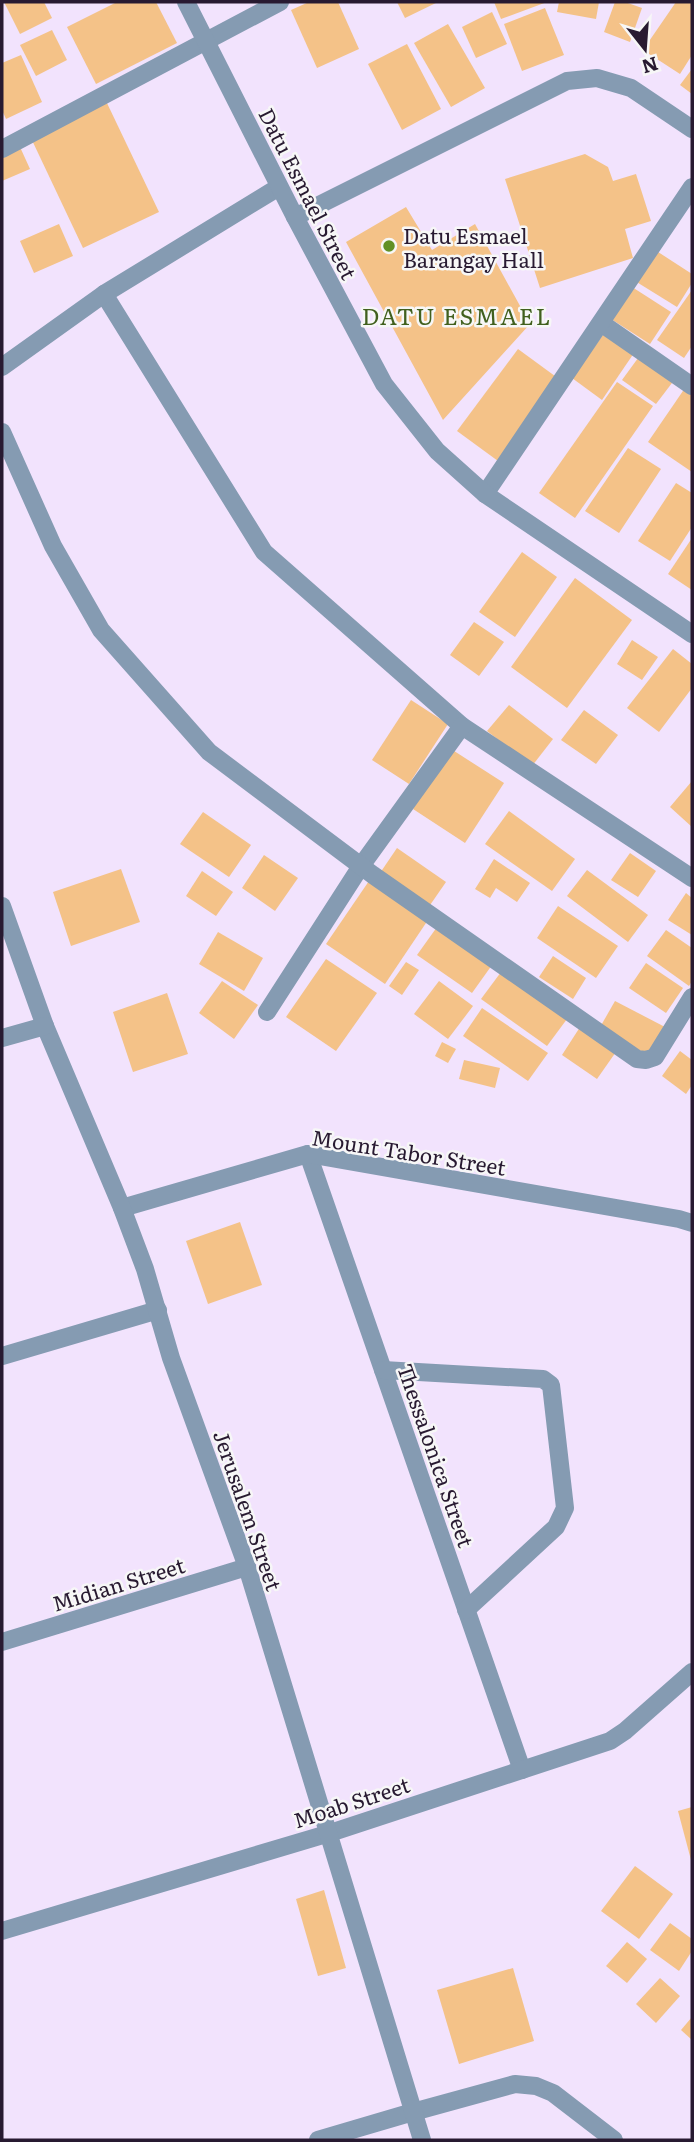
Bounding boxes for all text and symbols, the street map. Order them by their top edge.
north arrow [610,14,680,84]
text: N [638,50,662,82]
street label: Datu Esmael Street [252,102,366,285]
place label: Datu Esmael Barangay Hall [403,219,544,274]
marker: Datu Esmael Barangay Hall [381,238,397,254]
district label: DATU ESMAEL [362,298,552,332]
street label: Mount Tabor Street [310,1120,509,1182]
street label: Thessalonica Street [391,1359,483,1552]
street label: Jerusalem Street [207,1426,291,1595]
street label: Midian Street [48,1548,189,1618]
street label: Moab Street [289,1767,414,1834]

